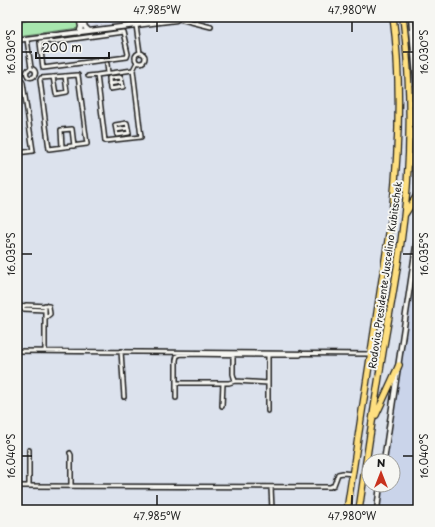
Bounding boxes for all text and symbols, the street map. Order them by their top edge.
text: 47.985°W [133,2,182,17]
text: 47.980°W [328,2,377,17]
text: 16.030°S [3,30,18,74]
text: 16.030°S [416,30,431,74]
scale bar [36,34,109,60]
text: 200 m [42,38,82,56]
street label: Rodovia Presidente Juscelino Kubitschek [364,180,405,370]
text: 16.035°S [3,232,18,276]
text: 16.035°S [416,232,431,276]
text: 16.040°S [3,434,18,478]
text: 16.040°S [416,434,431,478]
north arrow [361,453,401,493]
text: N [377,454,386,471]
text: 47.985°W [133,508,182,523]
text: 47.980°W [328,508,377,523]

